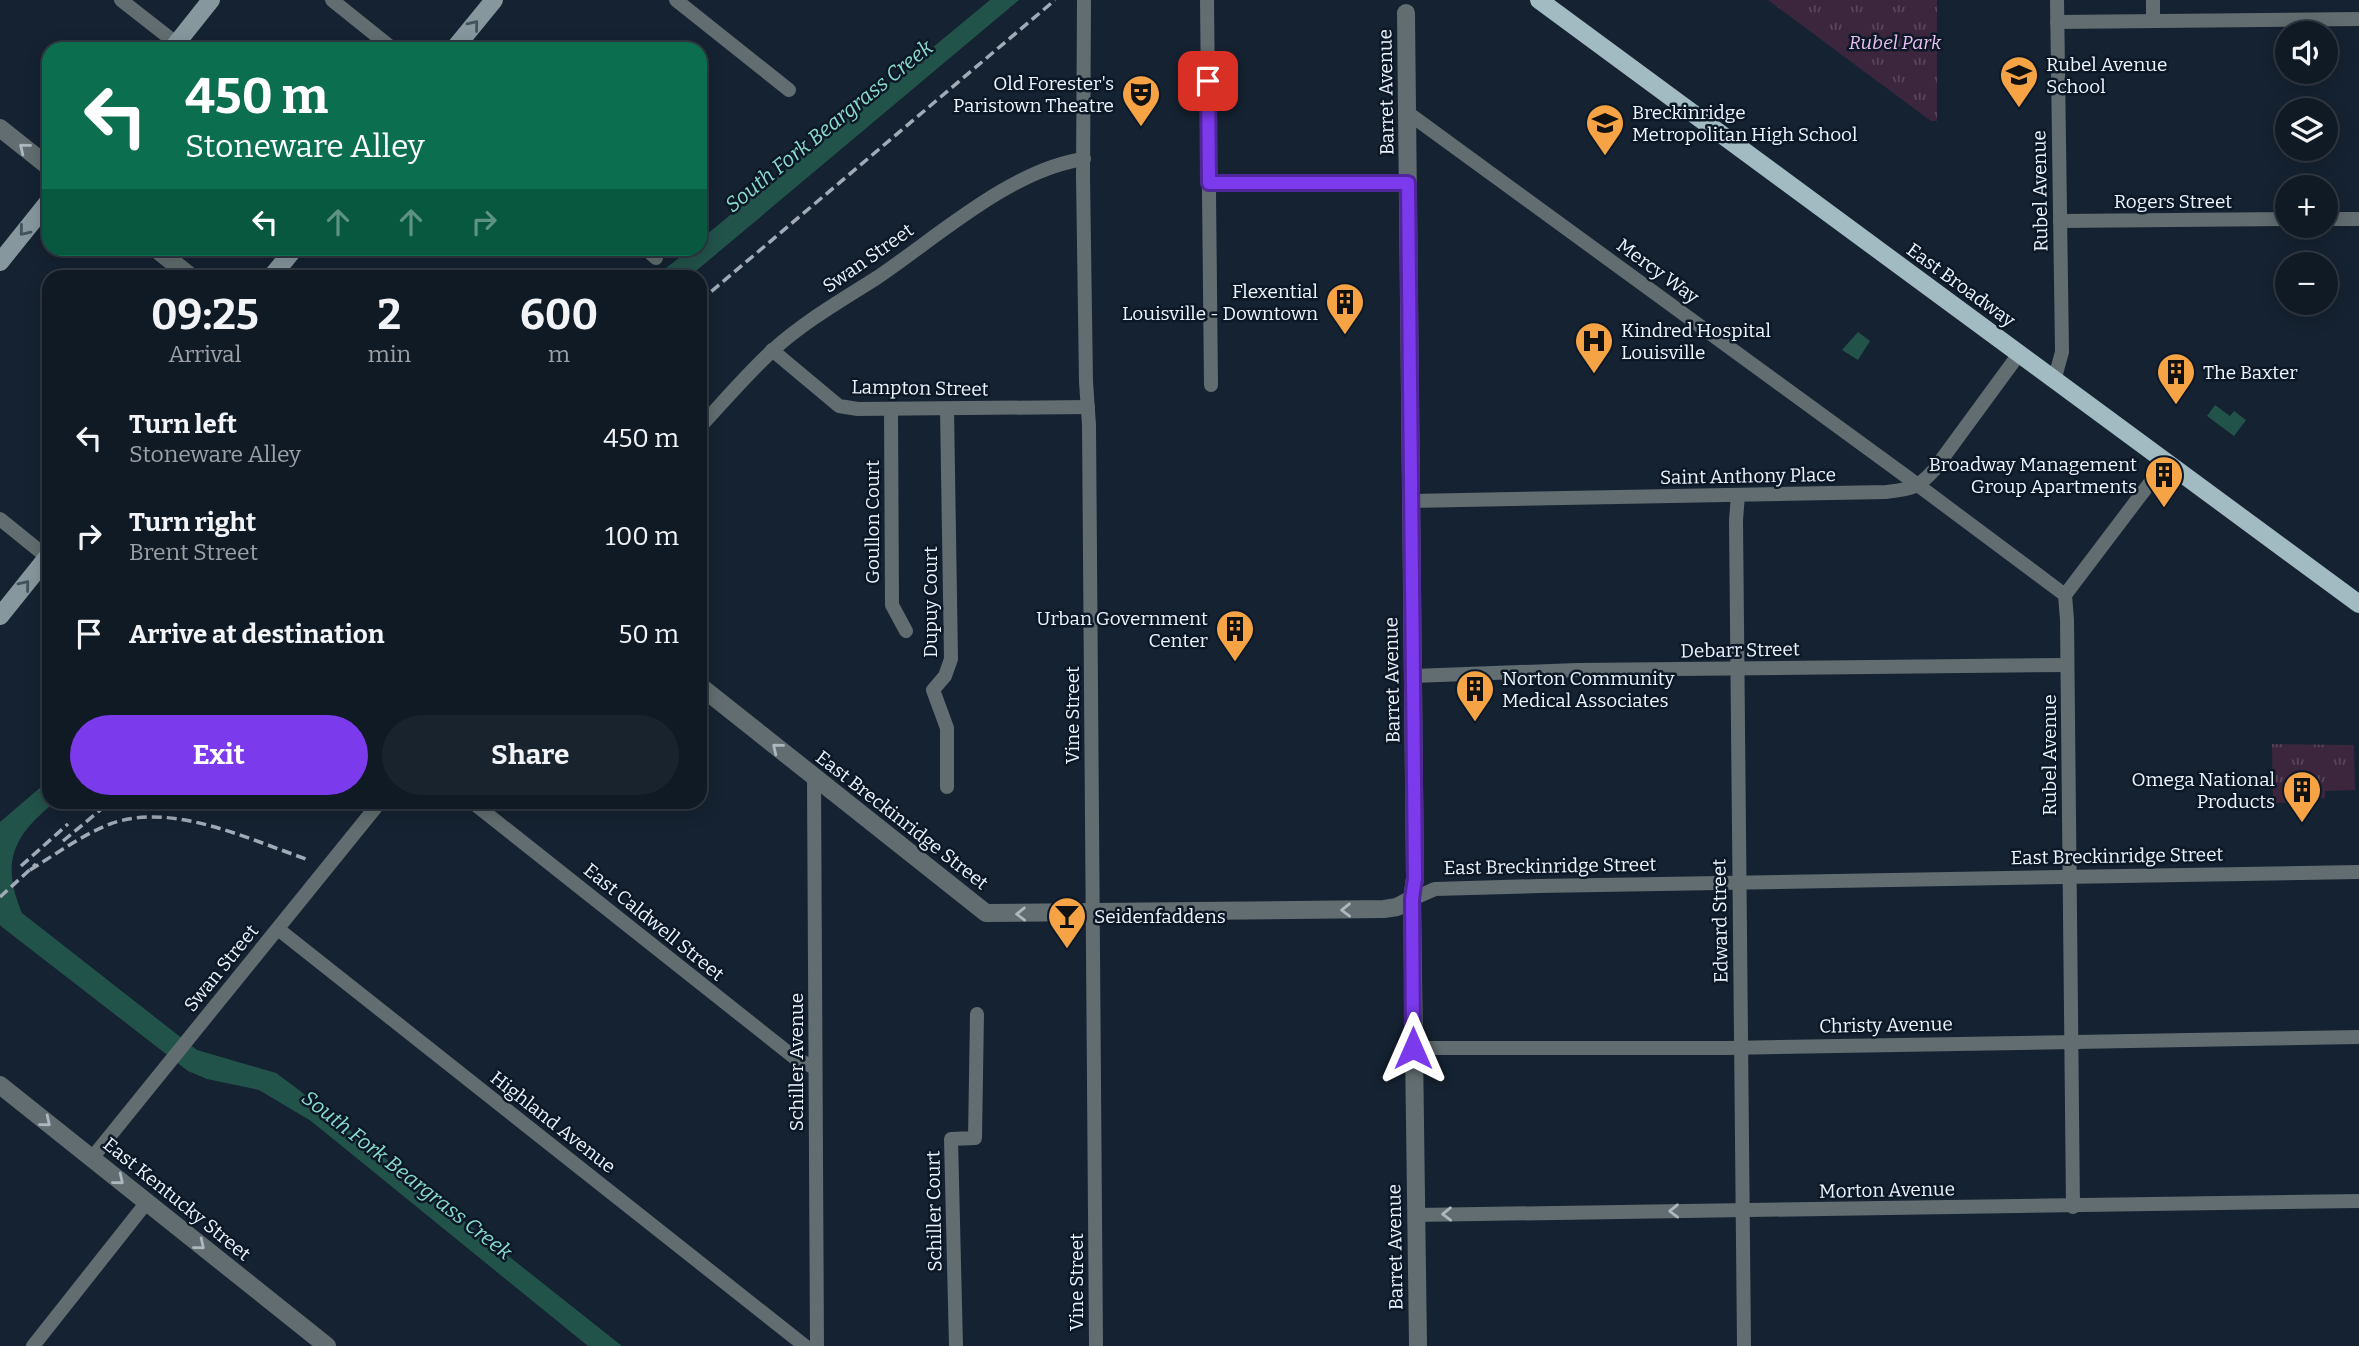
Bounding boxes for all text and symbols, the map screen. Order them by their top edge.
one-way arrow [466,20,478,33]
map controls [2275,21,2338,315]
button: sound [2275,21,2338,84]
street label: Barret Avenue [1373,29,1399,155]
park label: Rubel Park [1849,31,1942,54]
water label: South Fork Beargrass Creek [720,34,939,218]
pin [1178,51,1238,111]
place label: Rubel Avenue School [2046,53,2167,98]
school or university icon: Rubel Avenue School [1998,54,2040,109]
icon: arrive [1189,62,1227,100]
text: 450 m [185,67,328,126]
icon: left [70,70,161,161]
place label: Old Forester's Paristown Theatre [953,72,1114,117]
theatre icon: Old Forester's Paristown Theatre [1120,73,1162,128]
button: layers [2275,98,2338,161]
place label: Breckinridge Metropolitan High School [1632,101,1858,146]
school or university icon: Breckinridge Metropolitan High School [1584,102,1626,157]
text: Stoneware Alley [185,127,425,165]
street label: Rubel Avenue [2027,130,2053,252]
one-way arrow [20,143,32,156]
button: + [2275,175,2338,238]
street label: Rogers Street [2114,190,2232,213]
icon: left [246,203,284,241]
icon: ahead [319,203,357,241]
icon: ahead [392,203,430,241]
icon: right [465,203,503,241]
street label: Swan Street [818,218,918,298]
one-way arrow [20,224,33,236]
street label: Mercy Way [1612,233,1704,309]
street label: East Broadway [1902,238,2020,333]
button: − [2275,252,2338,315]
place label: Flexential Louisville - Downtown [1122,280,1318,325]
building icon: Flexential Louisville - Downtown [1324,281,1366,336]
text: 09:25 [151,290,259,340]
text: 2 [378,290,401,340]
text: 600 [520,290,598,340]
place label: Kindred Hospital Louisville [1621,319,1771,364]
hospital icon: Kindred Hospital Louisville [1573,320,1615,375]
text: Arrival [168,340,241,368]
text: min [368,340,411,368]
text: m [548,340,570,368]
building icon: The Baxter [2155,351,2197,406]
place label: The Baxter [2203,361,2298,384]
street label: Lampton Street [851,375,989,401]
text: Turn left [129,409,237,440]
icon: left [70,419,108,457]
text: 450 m [603,423,679,454]
text: Stoneware Alley [129,440,301,468]
place label: Broadway Management Group Apartments [1929,453,2137,498]
building icon: Broadway Management Group Apartments [2143,454,2185,509]
street label: Goullon Court [861,460,884,584]
street label: Saint Anthony Place [1660,463,1836,489]
text: Turn right [129,507,256,538]
icon: right [70,517,108,555]
text: 100 m [605,521,679,552]
text: Brent Street [129,538,258,566]
street label: Dupuy Court [919,546,942,658]
one-way arrow [16,581,29,593]
place label: Urban Government Center [1036,607,1209,652]
building icon: Urban Government Center [1214,608,1256,663]
icon: arrive [70,615,108,653]
street label: Barret Avenue [1379,617,1405,743]
text: Arrive at destination [129,619,384,650]
text: 50 m [618,619,679,650]
street label: Debarr Street [1680,637,1800,663]
street label: Vine Street [1061,666,1084,764]
place label: Norton Community Medical Associates [1502,667,1676,712]
building icon: Norton Community Medical Associates [1454,668,1496,723]
street label: Rubel Avenue [2038,694,2061,816]
button: Exit [70,715,368,795]
button: Share [382,715,679,795]
one-way arrow [772,744,785,756]
street label: East Breckinridge Street [811,745,993,895]
place label: Omega National Products [2132,768,2275,813]
building icon: Omega National Products [2281,769,2323,824]
street label: East Breckinridge Street [2010,843,2224,869]
street label: East Breckinridge Street [1443,853,1657,879]
street label: East Caldwell Street [579,858,729,986]
street label: Edward Street [1707,859,1733,983]
bar icon: Seidenfaddens [1046,895,1088,950]
one-way arrow [1340,902,1351,917]
place label: Seidenfaddens [1094,905,1226,928]
one-way arrow [1015,906,1025,922]
street label: Swan Street [179,920,263,1016]
street label: Schiller Avenue [785,993,808,1131]
position arrow [1376,1011,1450,1085]
street label: Christy Avenue [1819,1012,1953,1038]
street label: Highland Avenue [486,1066,620,1178]
water label: South Fork Beargrass Creek [297,1085,518,1266]
one-way arrow [39,1113,51,1126]
street label: East Kentucky Street [99,1133,255,1266]
street label: Schiller Court [921,1150,947,1272]
one-way arrow [112,1172,124,1185]
street label: Morton Avenue [1819,1177,1955,1203]
street label: Barret Avenue [1382,1184,1408,1310]
one-way arrow [1668,1203,1679,1219]
one-way arrow [1441,1206,1452,1222]
street label: Vine Street [1065,1233,1088,1331]
one-way arrow [192,1236,205,1249]

